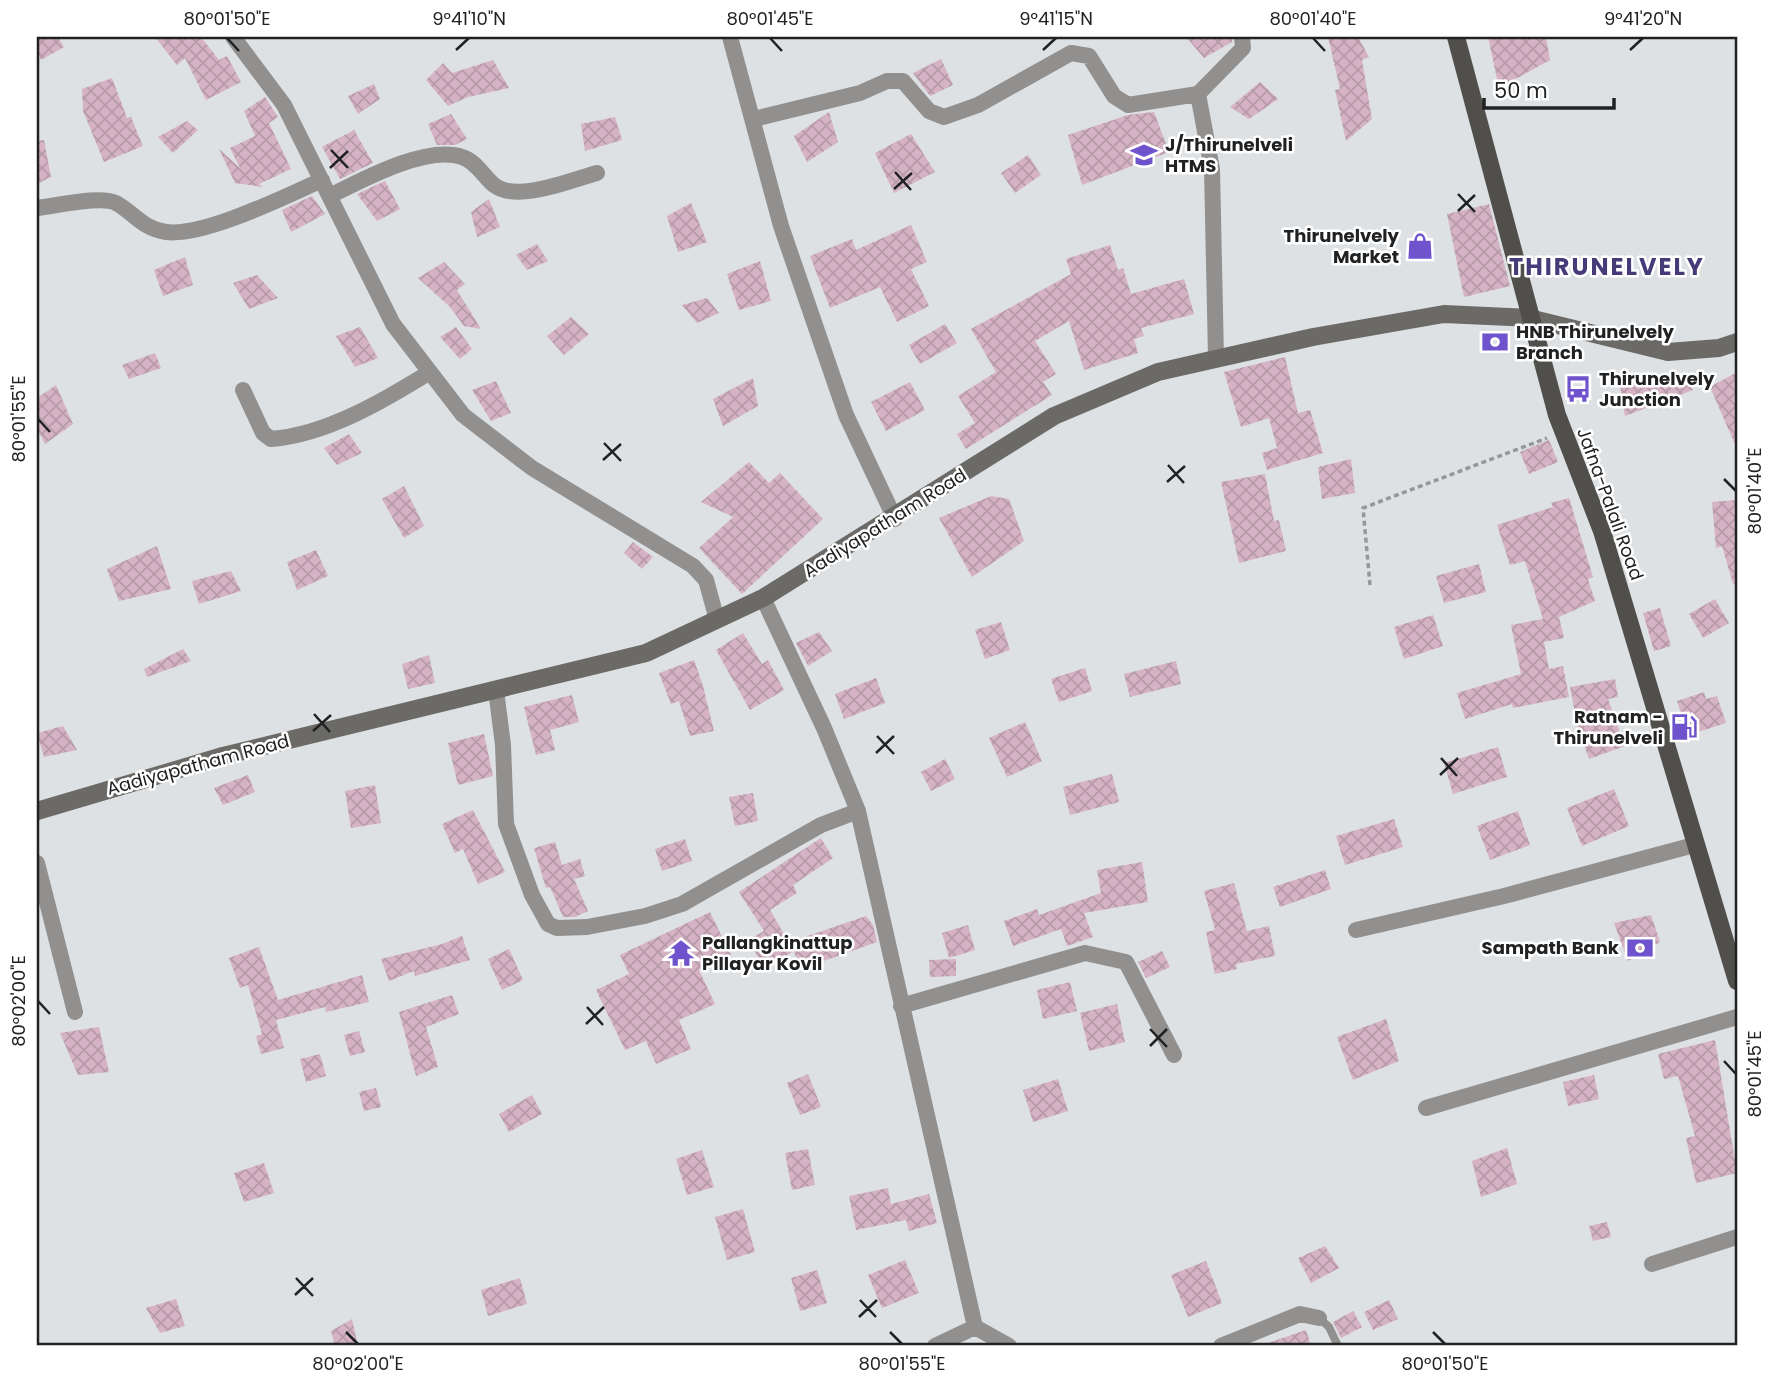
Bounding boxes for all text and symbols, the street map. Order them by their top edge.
text: 80°01'50"E [183,6,271,31]
text: 9°41'10"N [432,6,506,31]
text: 80°01'45"E [726,6,814,31]
text: 9°41'15"N [1019,6,1093,31]
text: 80°01'40"E [1269,6,1357,31]
text: 9°41'20"N [1604,6,1682,31]
scale bar [1484,66,1613,110]
text: 50 m [1494,76,1548,105]
place label: J/Thirunelveli HTMS [1165,132,1293,178]
school or university icon: J/Thirunelveli HTMS [1129,140,1159,170]
place label: Thirunelvely Market [1284,223,1400,269]
shop icon: Thirunelvely Market [1405,231,1435,261]
district label: THIRUNELVELY [1509,250,1705,283]
place label: HNB Thirunelvely Branch [1516,319,1674,365]
bank icon: HNB Thirunelvely Branch [1480,327,1510,357]
place label: Thirunelvely Junction [1599,366,1715,412]
bus stop icon: Thirunelvely Junction [1563,374,1593,404]
text: 80°01'55"E [6,375,31,463]
street label: Jafna-Palali Road [1571,424,1650,584]
text: 80°01'40"E [1742,447,1767,535]
street label: Aadiyapatham Road [798,462,971,583]
place label: Ratnam - Thirunelveli [1554,704,1663,750]
fuel station icon: Ratnam - Thirunelveli [1669,712,1699,742]
street label: Aadiyapatham Road [104,728,292,801]
place label: Pallangkinattup Pillayar Kovil [702,930,852,976]
bank icon: Sampath Bank [1625,933,1655,963]
place label: Sampath Bank [1482,935,1620,960]
temple icon: Pallangkinattup Pillayar Kovil [666,938,696,968]
text: 80°02'00"E [6,955,31,1047]
text: 80°01'45"E [1742,1030,1767,1118]
text: 80°02'00"E [312,1351,404,1376]
text: 80°01'55"E [858,1351,946,1376]
text: 80°01'50"E [1401,1351,1489,1376]

